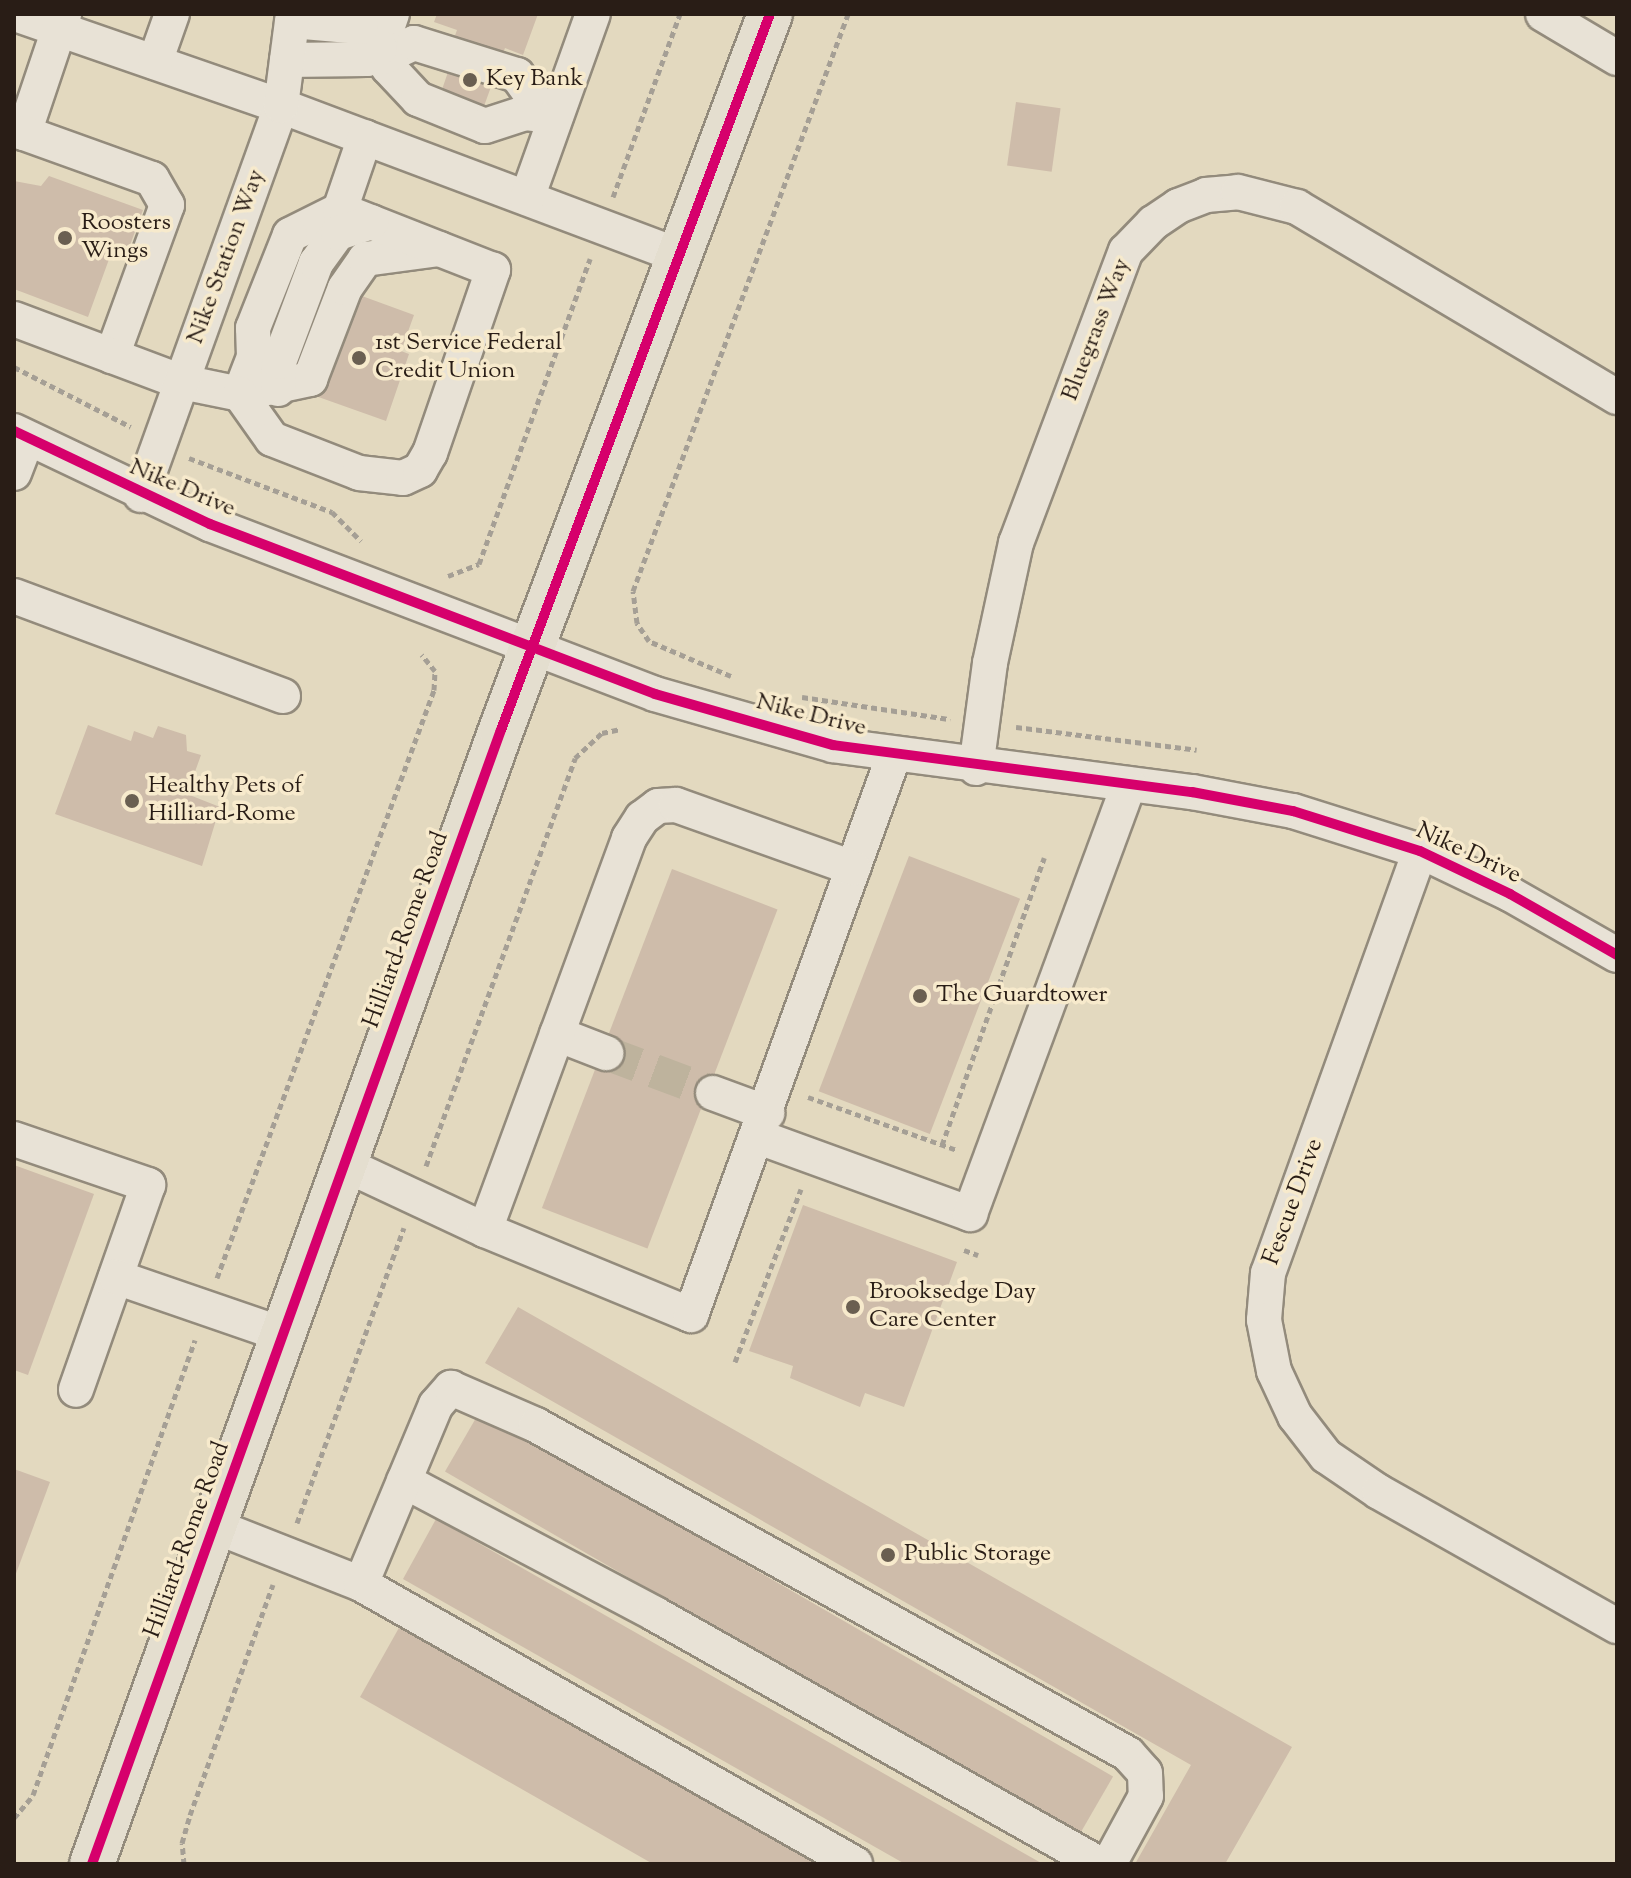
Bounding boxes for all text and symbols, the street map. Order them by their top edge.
place label: Key Bank [486,66,584,94]
marker: Key Bank [461,71,479,89]
street label: Nike Station Way [182,166,272,348]
place label: Roosters Wings [81,210,171,266]
marker: Roosters Wings [56,229,74,247]
street label: Bluegrass Way [1057,255,1137,405]
place label: 1st Service Federal Credit Union [375,330,562,386]
marker: 1st Service Federal Credit Union [350,349,368,367]
street label: Nike Drive [125,454,239,524]
street label: Nike Drive [753,688,869,744]
place label: Healthy Pets of Hilliard-Rome [148,773,303,829]
marker: Healthy Pets of Hilliard-Rome [123,792,141,810]
street label: Nike Drive [1411,817,1525,891]
street label: Hilliard-Rome Road [358,828,456,1032]
place label: The Guardtower [936,982,1108,1010]
marker: The Guardtower [911,987,929,1005]
street label: Fescue Drive [1258,1135,1330,1269]
place label: Brooksedge Day Care Center [869,1279,1036,1335]
marker: Brooksedge Day Care Center [844,1298,862,1316]
street label: Hilliard-Rome Road [139,1438,237,1642]
place label: Public Storage [904,1541,1051,1569]
marker: Public Storage [879,1546,897,1564]

